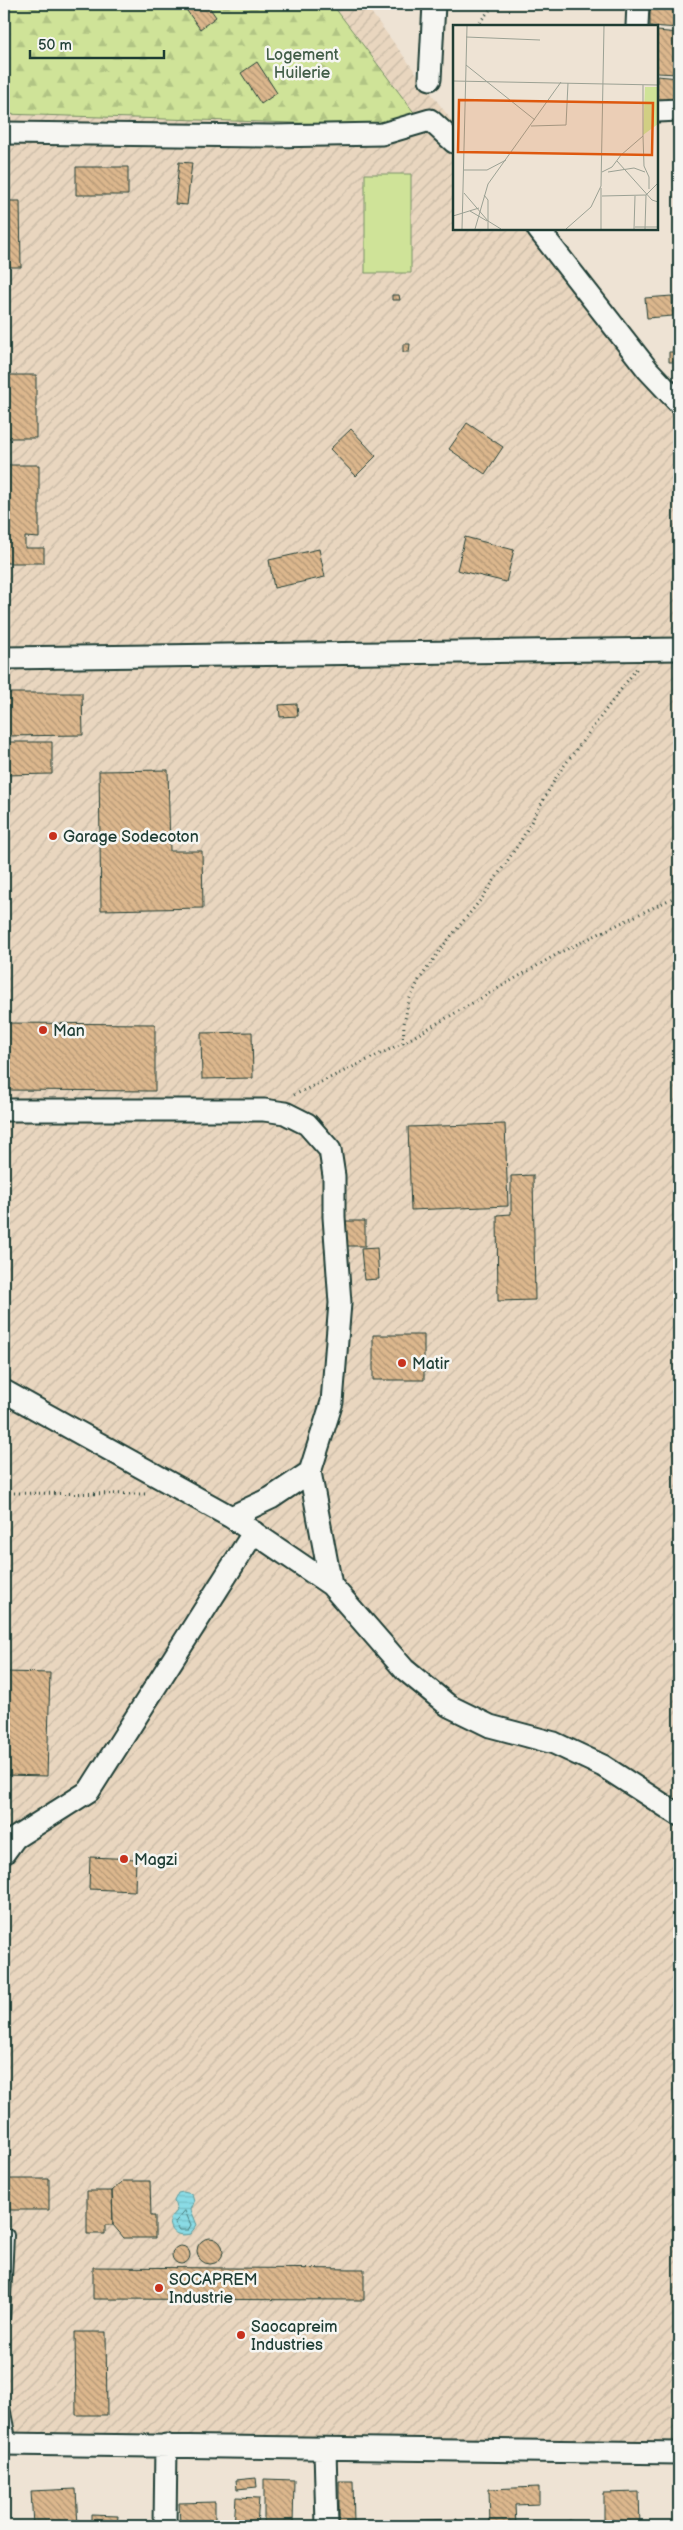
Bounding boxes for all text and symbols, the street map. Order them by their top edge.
inset map [453,25,658,230]
scale bar [30,28,164,60]
text: 50 m [38,36,72,55]
park label: Logement Huilerie [265,46,339,83]
place label: Garage Sodecoton [63,828,199,847]
marker: Garage Sodecoton [47,830,59,842]
place label: Man [53,1022,85,1041]
marker: Man [37,1024,49,1036]
place label: Matir [412,1355,450,1374]
marker: Matir [396,1357,408,1369]
place label: Magzi [134,1851,178,1870]
marker: Magzi [118,1853,130,1865]
place label: SOCAPREM Industrie [169,2271,258,2308]
marker: SOCAPREM Industrie [153,2282,165,2294]
place label: Saocapreim Industries [251,2318,338,2355]
marker: Saocapreim Industries [235,2329,247,2341]

